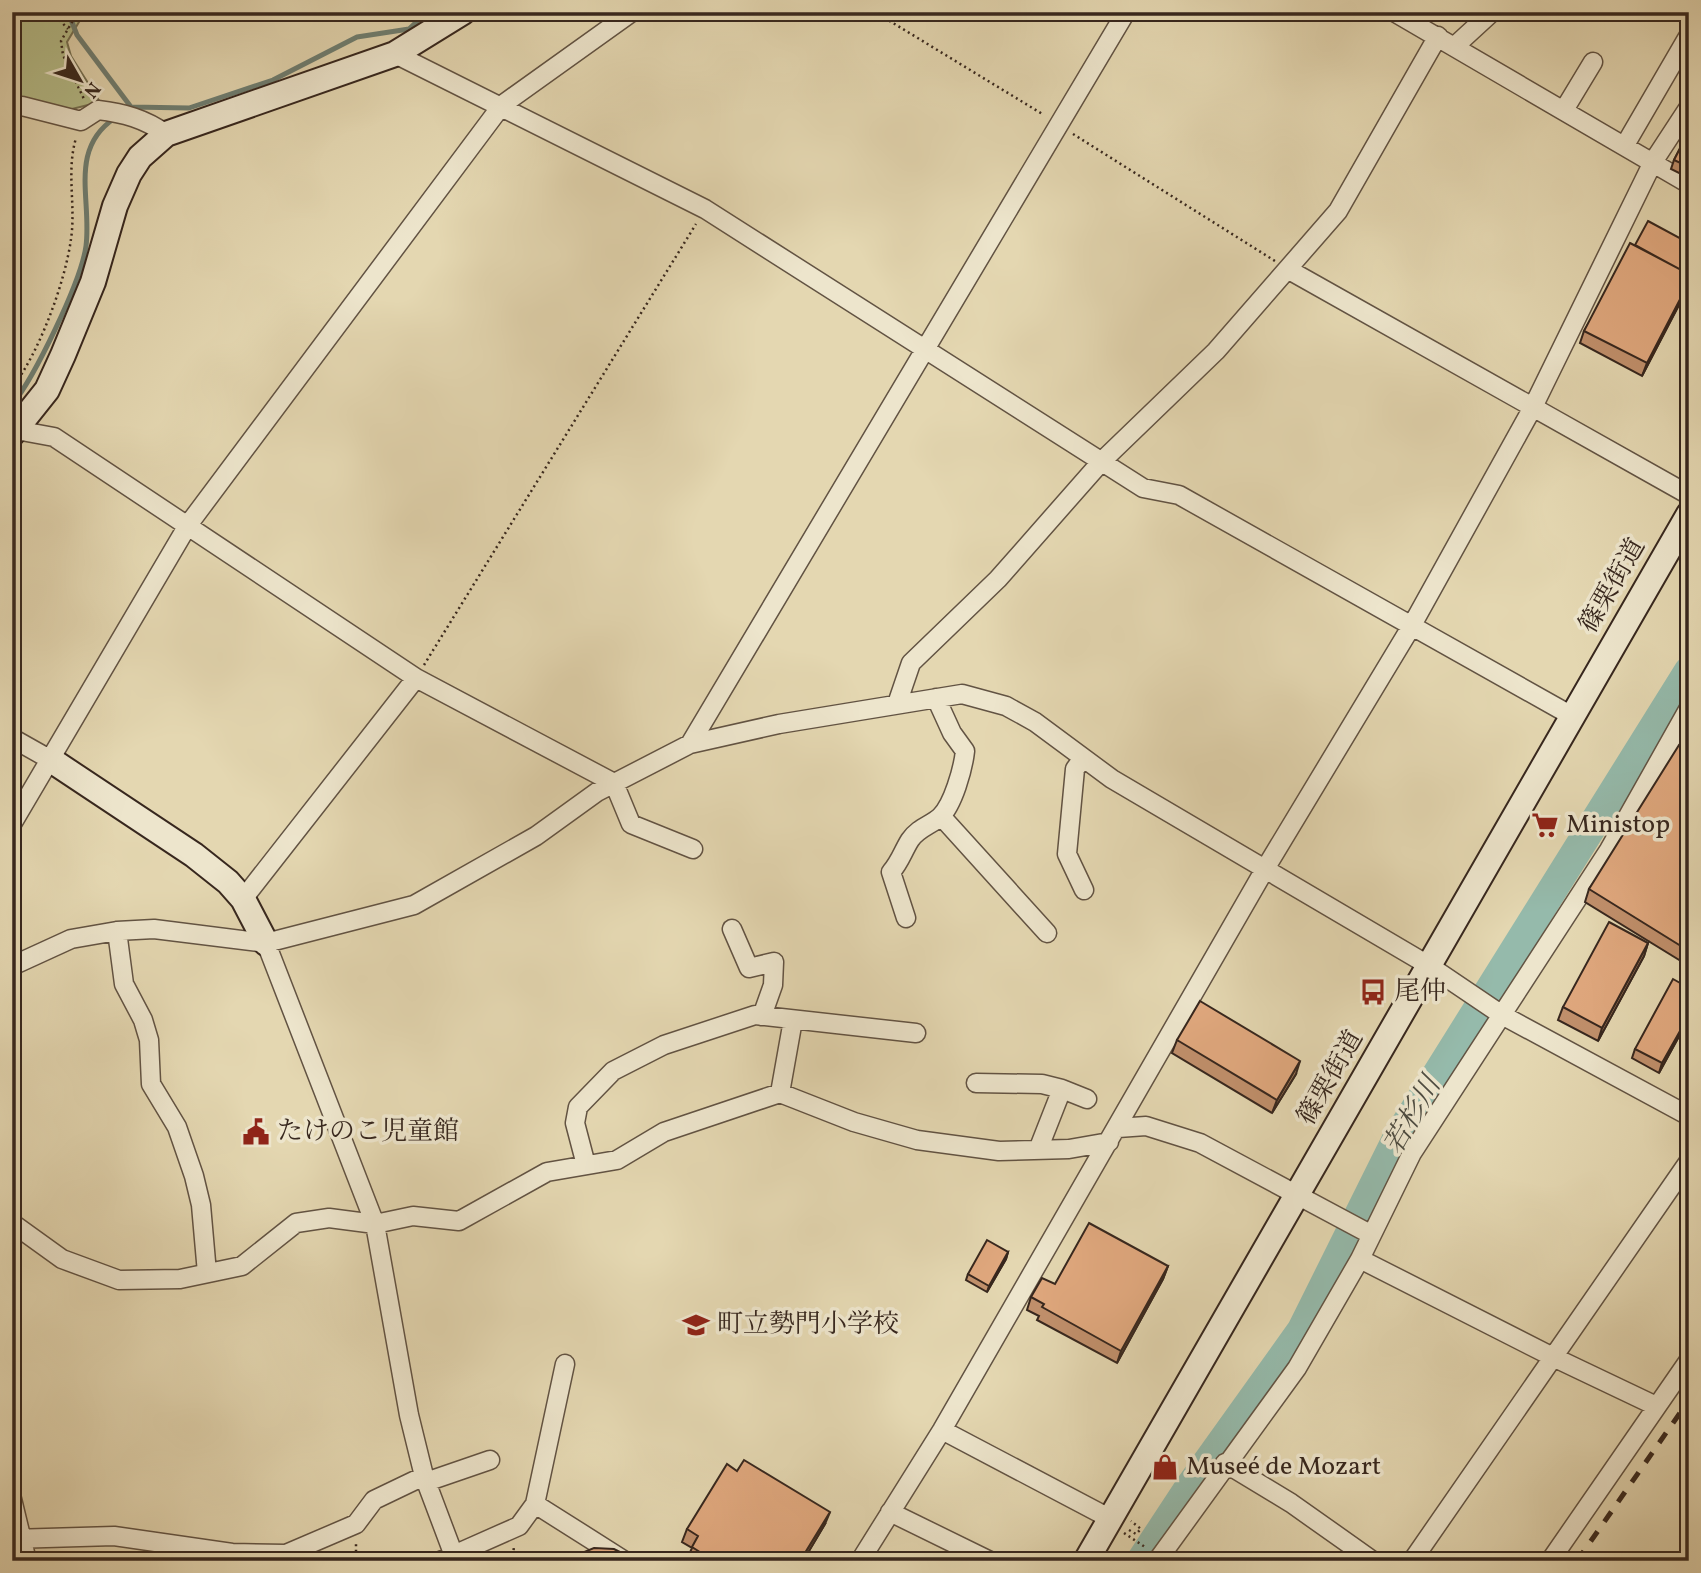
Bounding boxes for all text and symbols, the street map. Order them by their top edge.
north arrow [46,46,116,116]
text: N [77,76,106,103]
street label: 篠栗街道 [1571,532,1655,640]
place label: Ministop [1566,807,1670,843]
supermarket icon: Ministop [1530,810,1560,840]
place label: 尾仲 [1394,974,1446,1010]
bus stop icon: 尾仲 [1358,977,1388,1007]
street label: 篠栗街道 [1289,1024,1373,1132]
water label: 若杉川 [1375,1067,1452,1162]
place label: たけのこ児童館 [277,1114,459,1150]
public building icon: たけのこ児童館 [241,1117,271,1147]
place label: 町立勢門小学校 [717,1307,899,1343]
school or university icon: 町立勢門小学校 [681,1310,711,1340]
place label: Museé de Mozart [1186,1449,1381,1485]
shop icon: Museé de Mozart [1150,1452,1180,1482]

